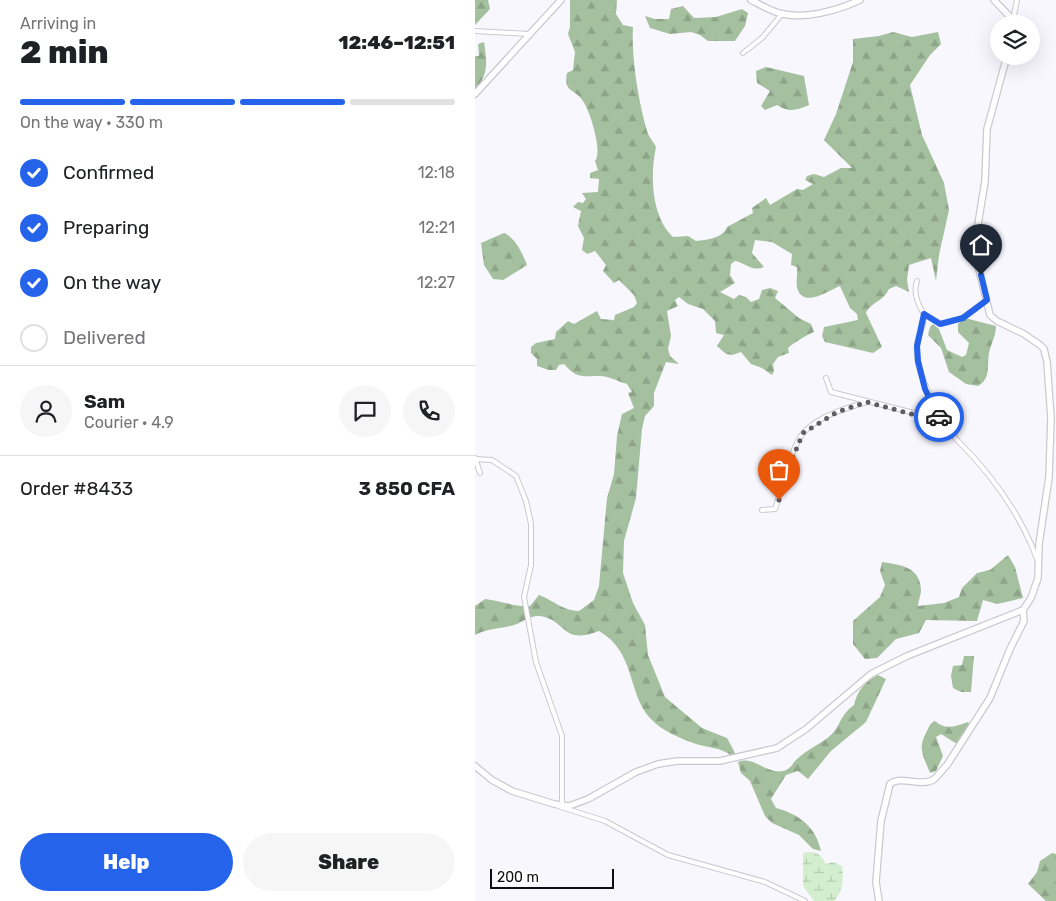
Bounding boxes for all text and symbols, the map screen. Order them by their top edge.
text: Arriving in [20,14,96,33]
map controls [990,15,1040,65]
button: layers [990,15,1040,65]
text: 12:46–12:51 [338,31,455,54]
text: 2 min [20,33,109,71]
text: On the way · 330 m [20,113,163,132]
icon: check [20,159,48,187]
text: Confirmed [63,161,154,184]
text: 12:18 [418,163,455,182]
icon: check [20,214,48,242]
text: Preparing [63,216,149,239]
text: 12:21 [418,218,455,237]
pin [960,224,1002,275]
icon: home [967,231,995,259]
icon: check [20,269,48,297]
text: On the way [63,271,161,294]
text: 12:27 [417,273,455,292]
text: Delivered [63,326,146,349]
button: person [20,385,72,437]
button: chat [339,385,391,437]
button: phone [403,385,455,437]
text: Sam [84,390,125,413]
courier [914,392,964,442]
icon: car [925,403,953,431]
text: Courier · 4.9 [84,413,174,432]
pin [758,449,800,500]
icon: bag [765,456,793,484]
text: Order #8433 [20,477,133,500]
text: 3 850 CFA [358,477,455,500]
button: Help [20,833,233,891]
button: Share [243,833,455,891]
scale bar [490,866,614,889]
text: 200 m [497,869,539,886]

